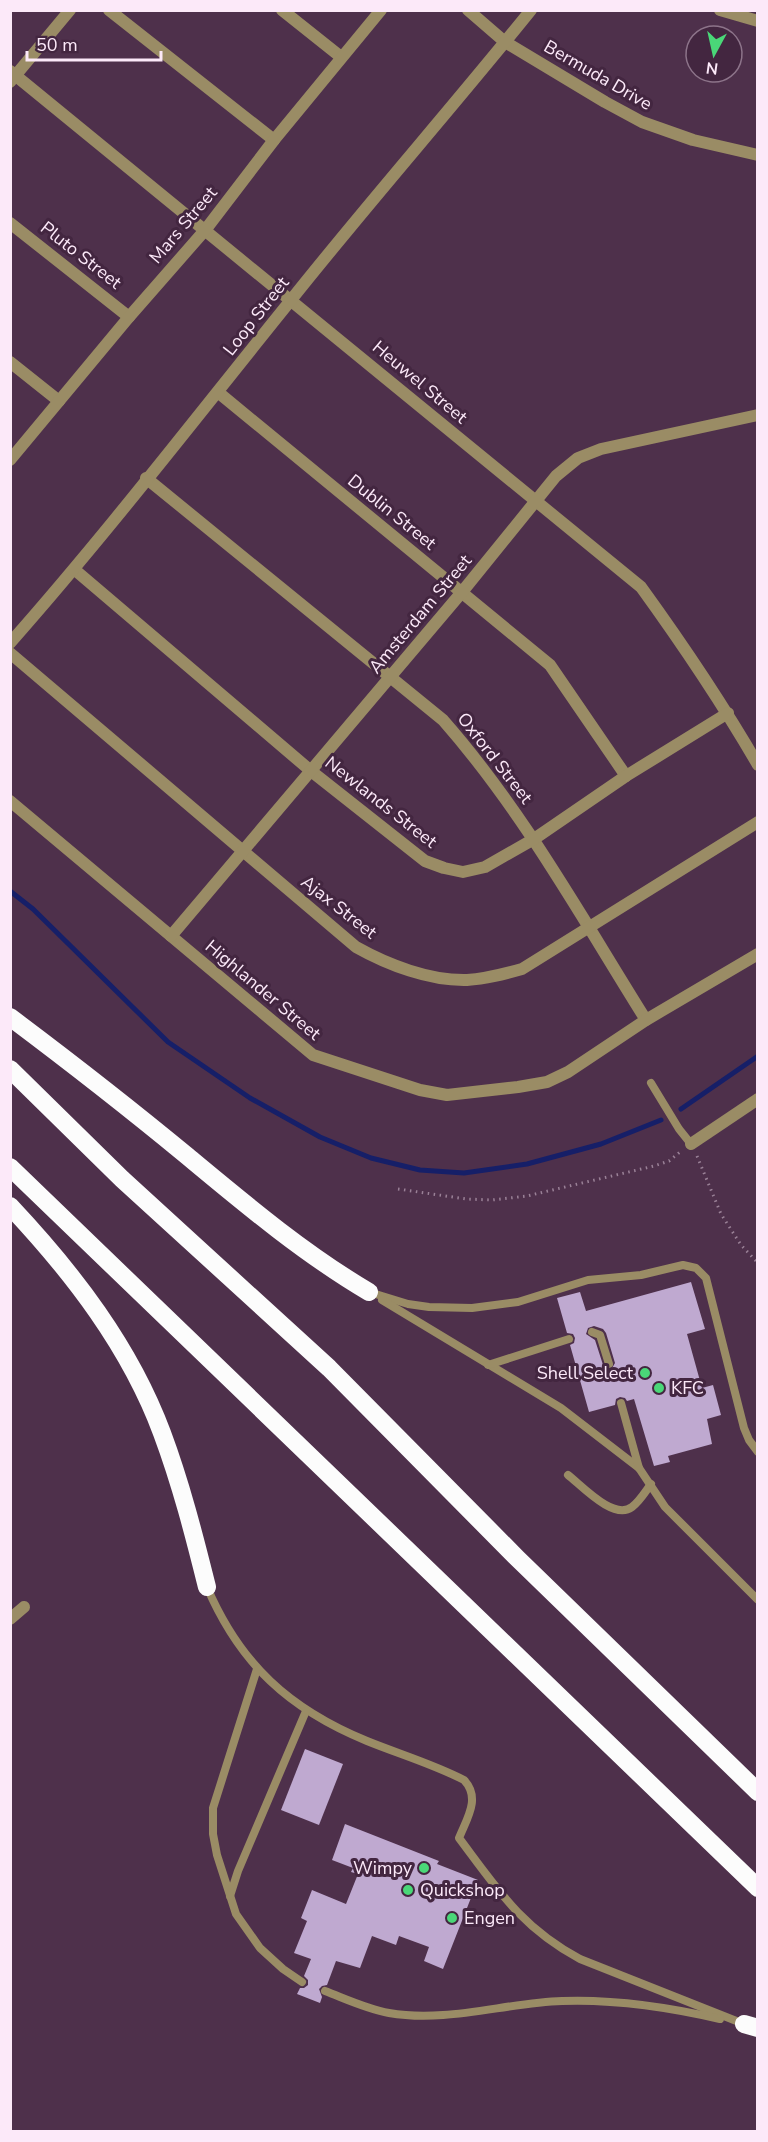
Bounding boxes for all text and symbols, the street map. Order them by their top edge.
scale bar [27,24,160,62]
north arrow [684,24,744,84]
text: 50 m [36,33,78,57]
street label: Bermuda Drive [540,34,656,116]
text: N [705,56,720,80]
street label: Mars Street [144,181,223,269]
street label: Pluto Street [35,216,127,295]
street label: Loop Street [218,271,295,360]
street label: Heuwel Street [367,335,473,429]
street label: Dublin Street [343,469,442,556]
street label: Amsterdam Street [363,549,477,679]
street label: Oxford Street [452,707,539,809]
street label: Newlands Street [320,751,442,854]
street label: Ajax Street [296,870,382,945]
street label: Highlander Street [200,935,326,1046]
place label: Shell Select [537,1361,634,1385]
marker: Shell Select [638,1366,652,1380]
place label: KFC [671,1376,704,1400]
marker: KFC [652,1381,666,1395]
place label: Wimpy [353,1856,413,1880]
marker: Wimpy [417,1861,431,1875]
place label: Quickshop [420,1878,505,1902]
marker: Quickshop [401,1883,415,1897]
place label: Engen [464,1906,515,1930]
marker: Engen [445,1911,459,1925]

